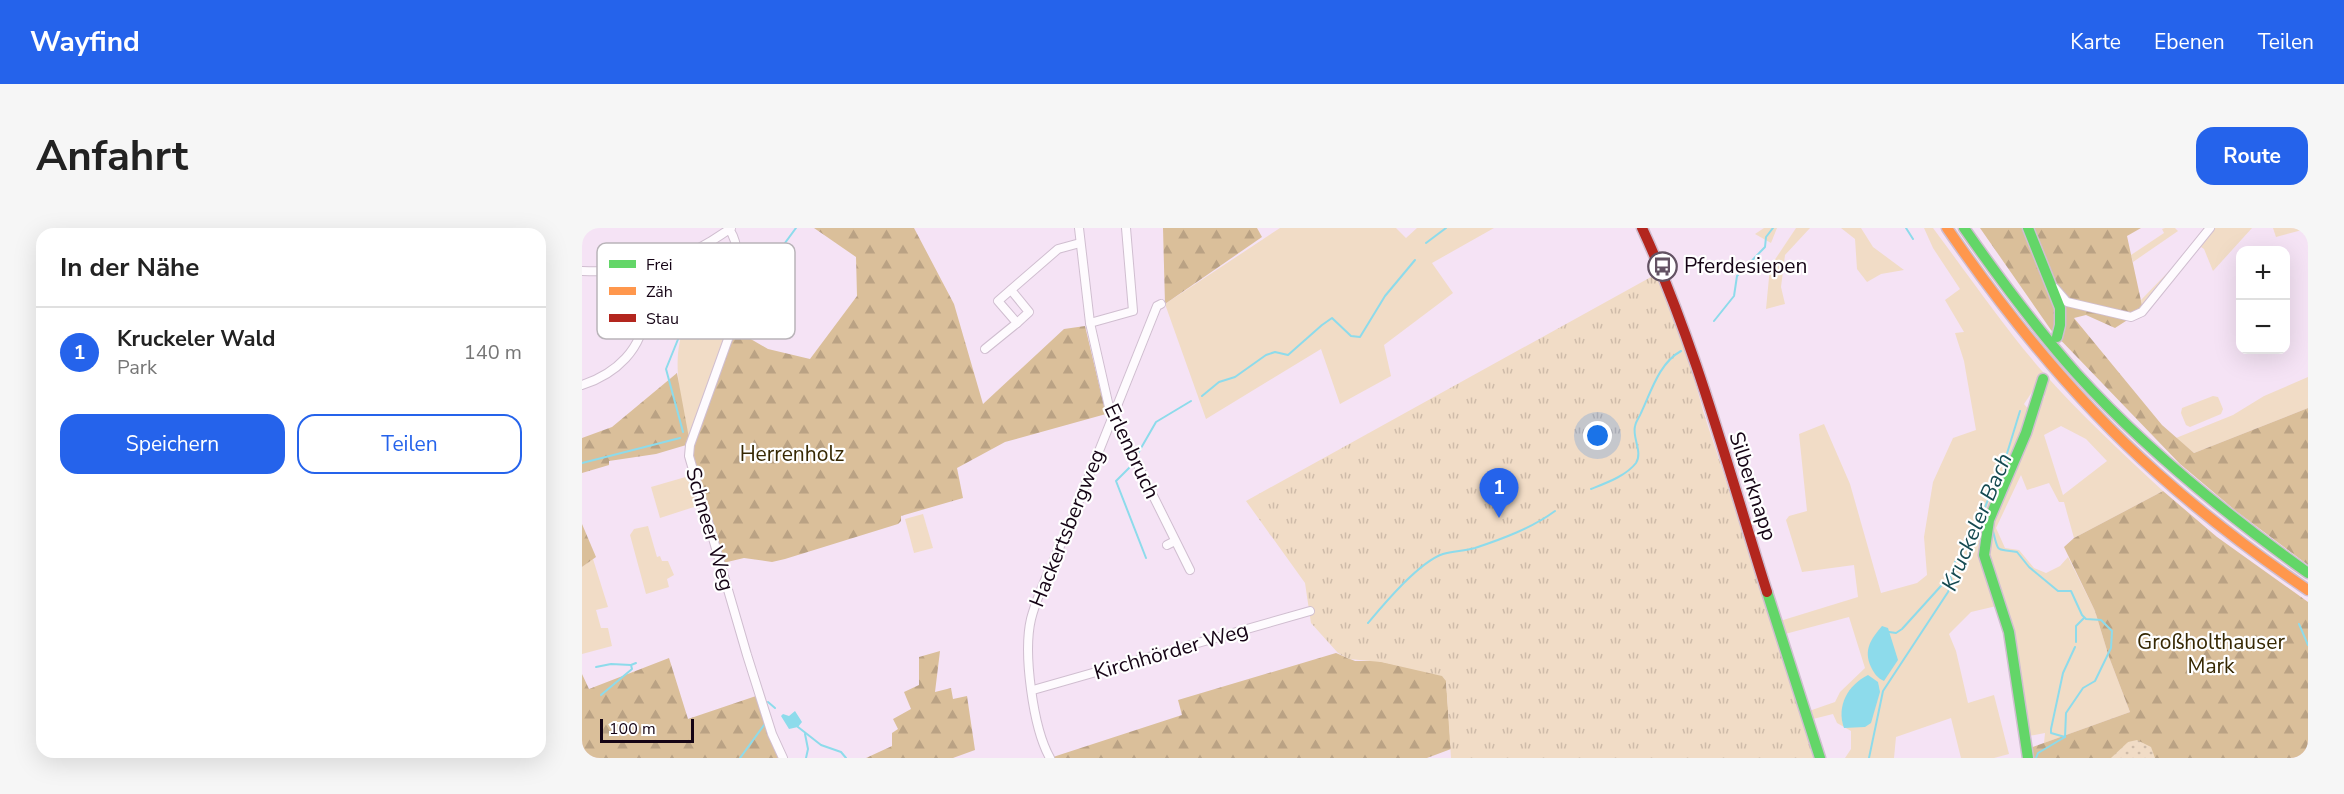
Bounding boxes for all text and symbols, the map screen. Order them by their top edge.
text: Wayfind [30,23,140,61]
text: Karte [2070,28,2121,56]
text: Ebenen [2154,28,2225,56]
text: Teilen [2258,28,2314,56]
button: Route [2196,127,2308,185]
text: Anfahrt [36,128,188,185]
legend [597,243,795,339]
map controls [2236,246,2290,354]
button: + [2236,246,2290,300]
text: In der Nähe [60,250,199,285]
bus stop icon: Pferdesiepen [1647,250,1679,282]
place label: Pferdesiepen [1684,252,1807,280]
text: Frei [646,254,672,276]
text: Zäh [646,281,673,303]
button: − [2236,300,2290,354]
text: Stau [646,308,679,330]
text: Kruckeler Wald [117,324,276,354]
text: 1 [74,339,86,366]
text: 140 m [464,339,522,366]
text: Park [117,354,157,381]
street label: Erlenbruch [1098,399,1166,503]
button: Speichern [60,414,285,474]
button: Teilen [297,414,522,474]
your location [1583,421,1612,450]
street label: Silberknapp [1722,428,1784,544]
park label: Herrenholz [740,440,845,468]
street label: Hackertsbergweg [1023,445,1111,611]
water label: Kruckeler Bach [1934,448,2020,596]
street label: Schneer Weg [679,464,741,594]
pin: 1 [1480,468,1518,518]
street label: Kirchhörder Weg [1090,616,1252,686]
park label: Großholthauser Mark [2137,628,2285,680]
scale bar [600,716,694,744]
text: 100 m [609,718,656,740]

